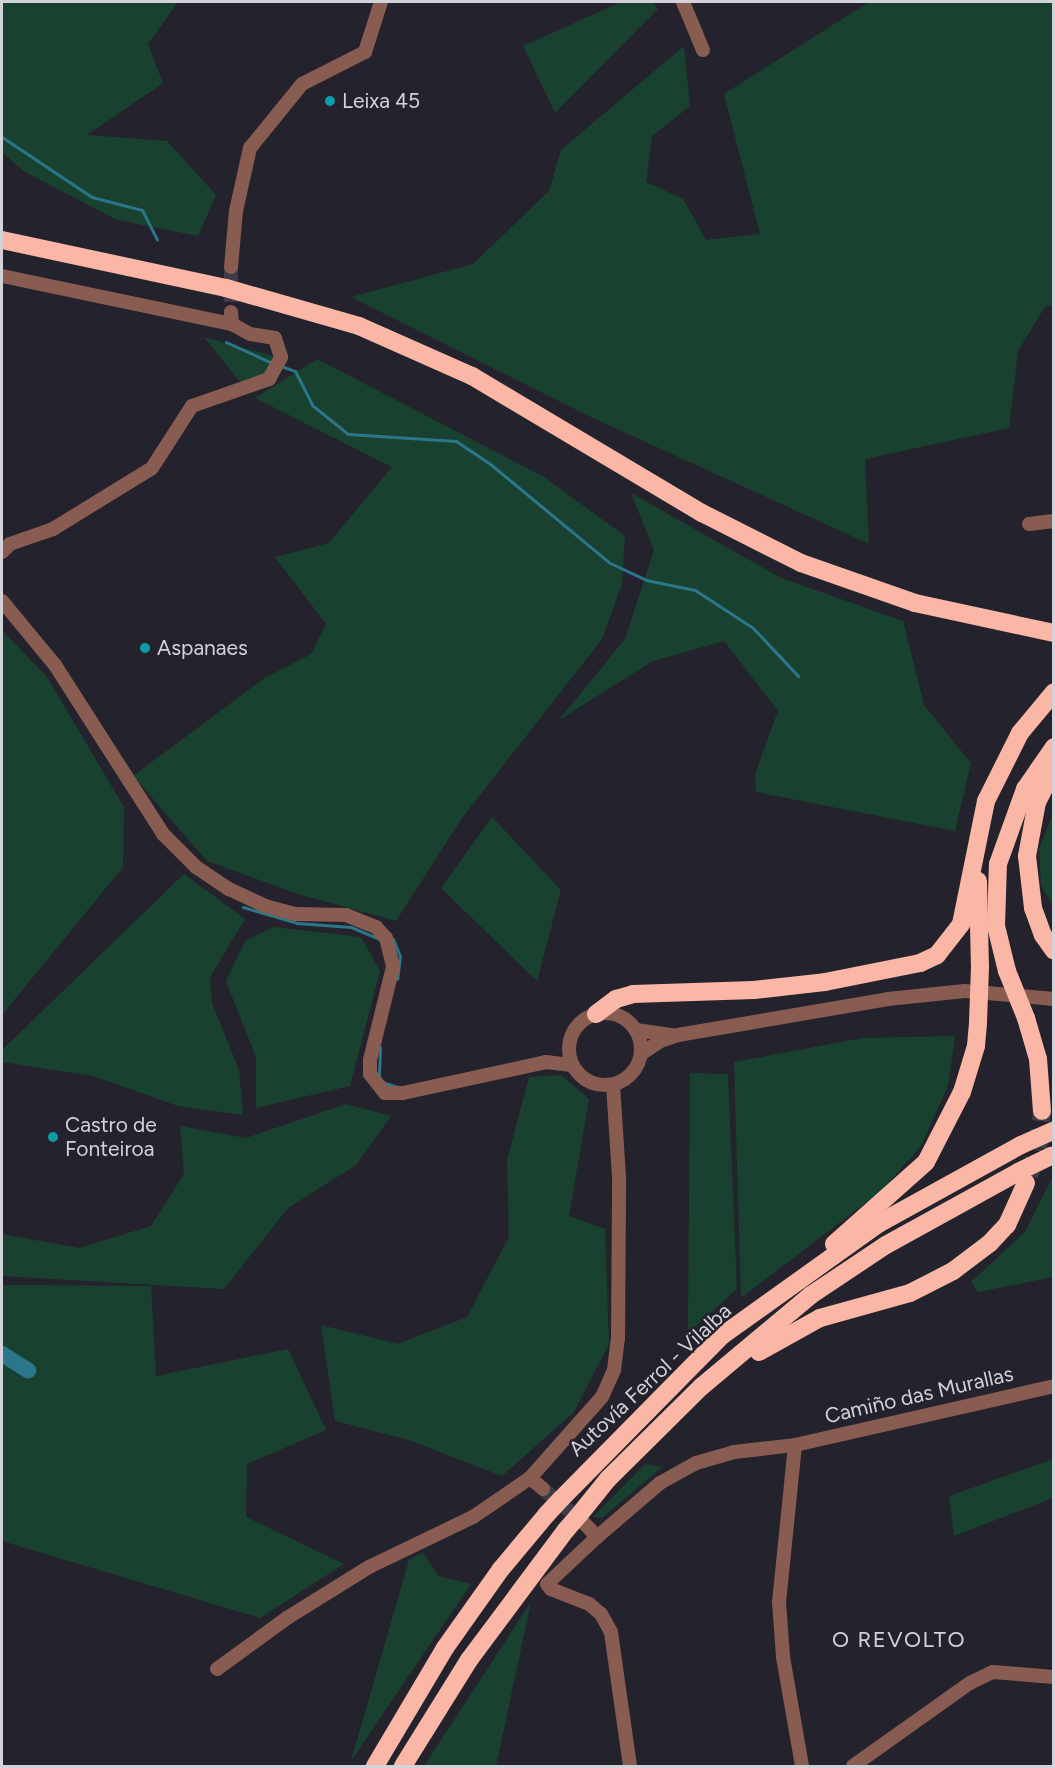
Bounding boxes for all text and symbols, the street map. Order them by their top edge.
place label: Leixa 45 [342,88,420,114]
marker: Leixa 45 [323,94,337,108]
place label: Aspanaes [157,635,248,661]
marker: Aspanaes [138,641,152,655]
place label: Castro de Fonteiroa [65,1112,157,1162]
marker: Castro de Fonteiroa [46,1130,60,1144]
street label: Autovía Ferrol - Vilalba [564,1298,736,1462]
street label: Camiño das Murallas [822,1361,1016,1429]
district label: O REVOLTO [832,1627,966,1653]

